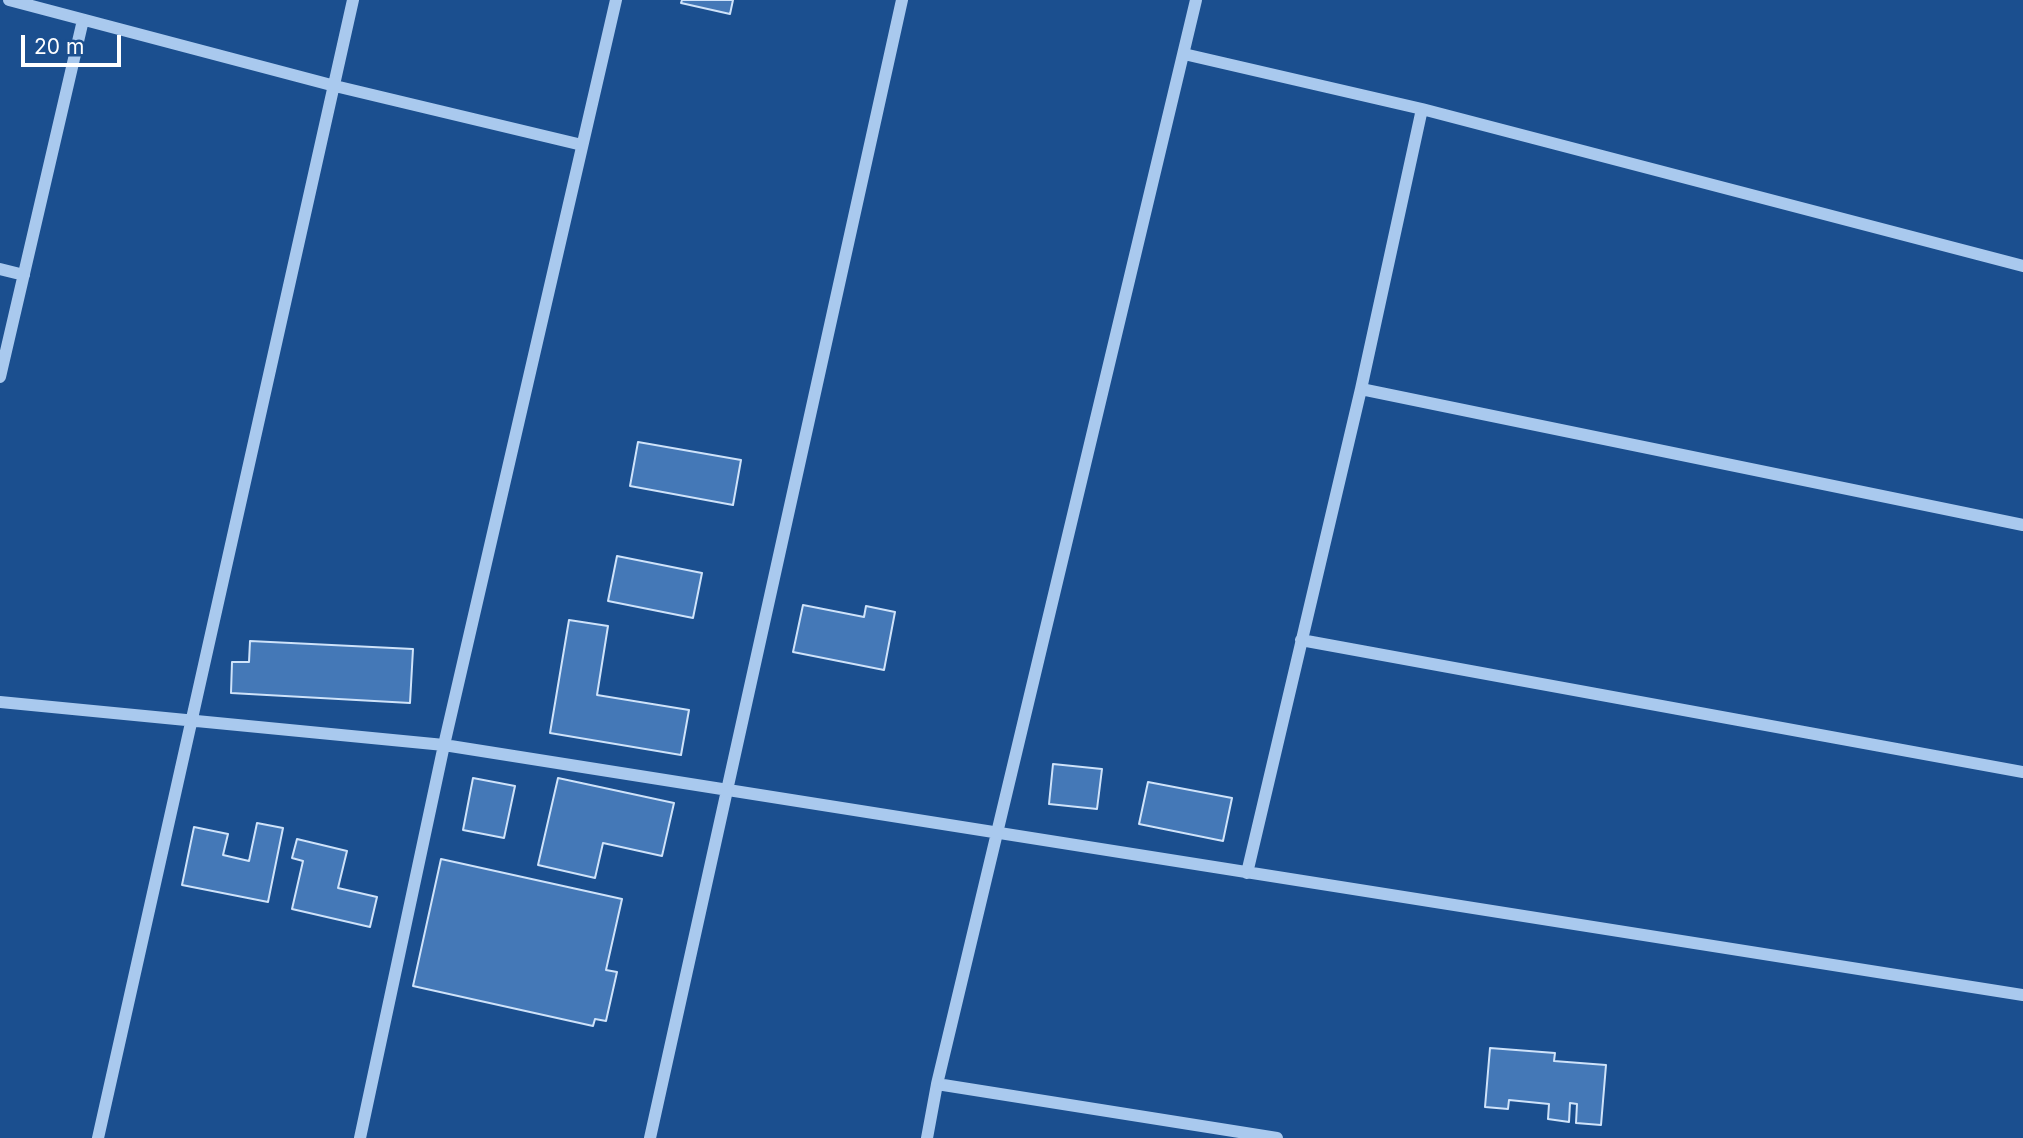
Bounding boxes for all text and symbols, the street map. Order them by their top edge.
scale bar [24,21,124,65]
text: 20 m [34,34,84,59]

